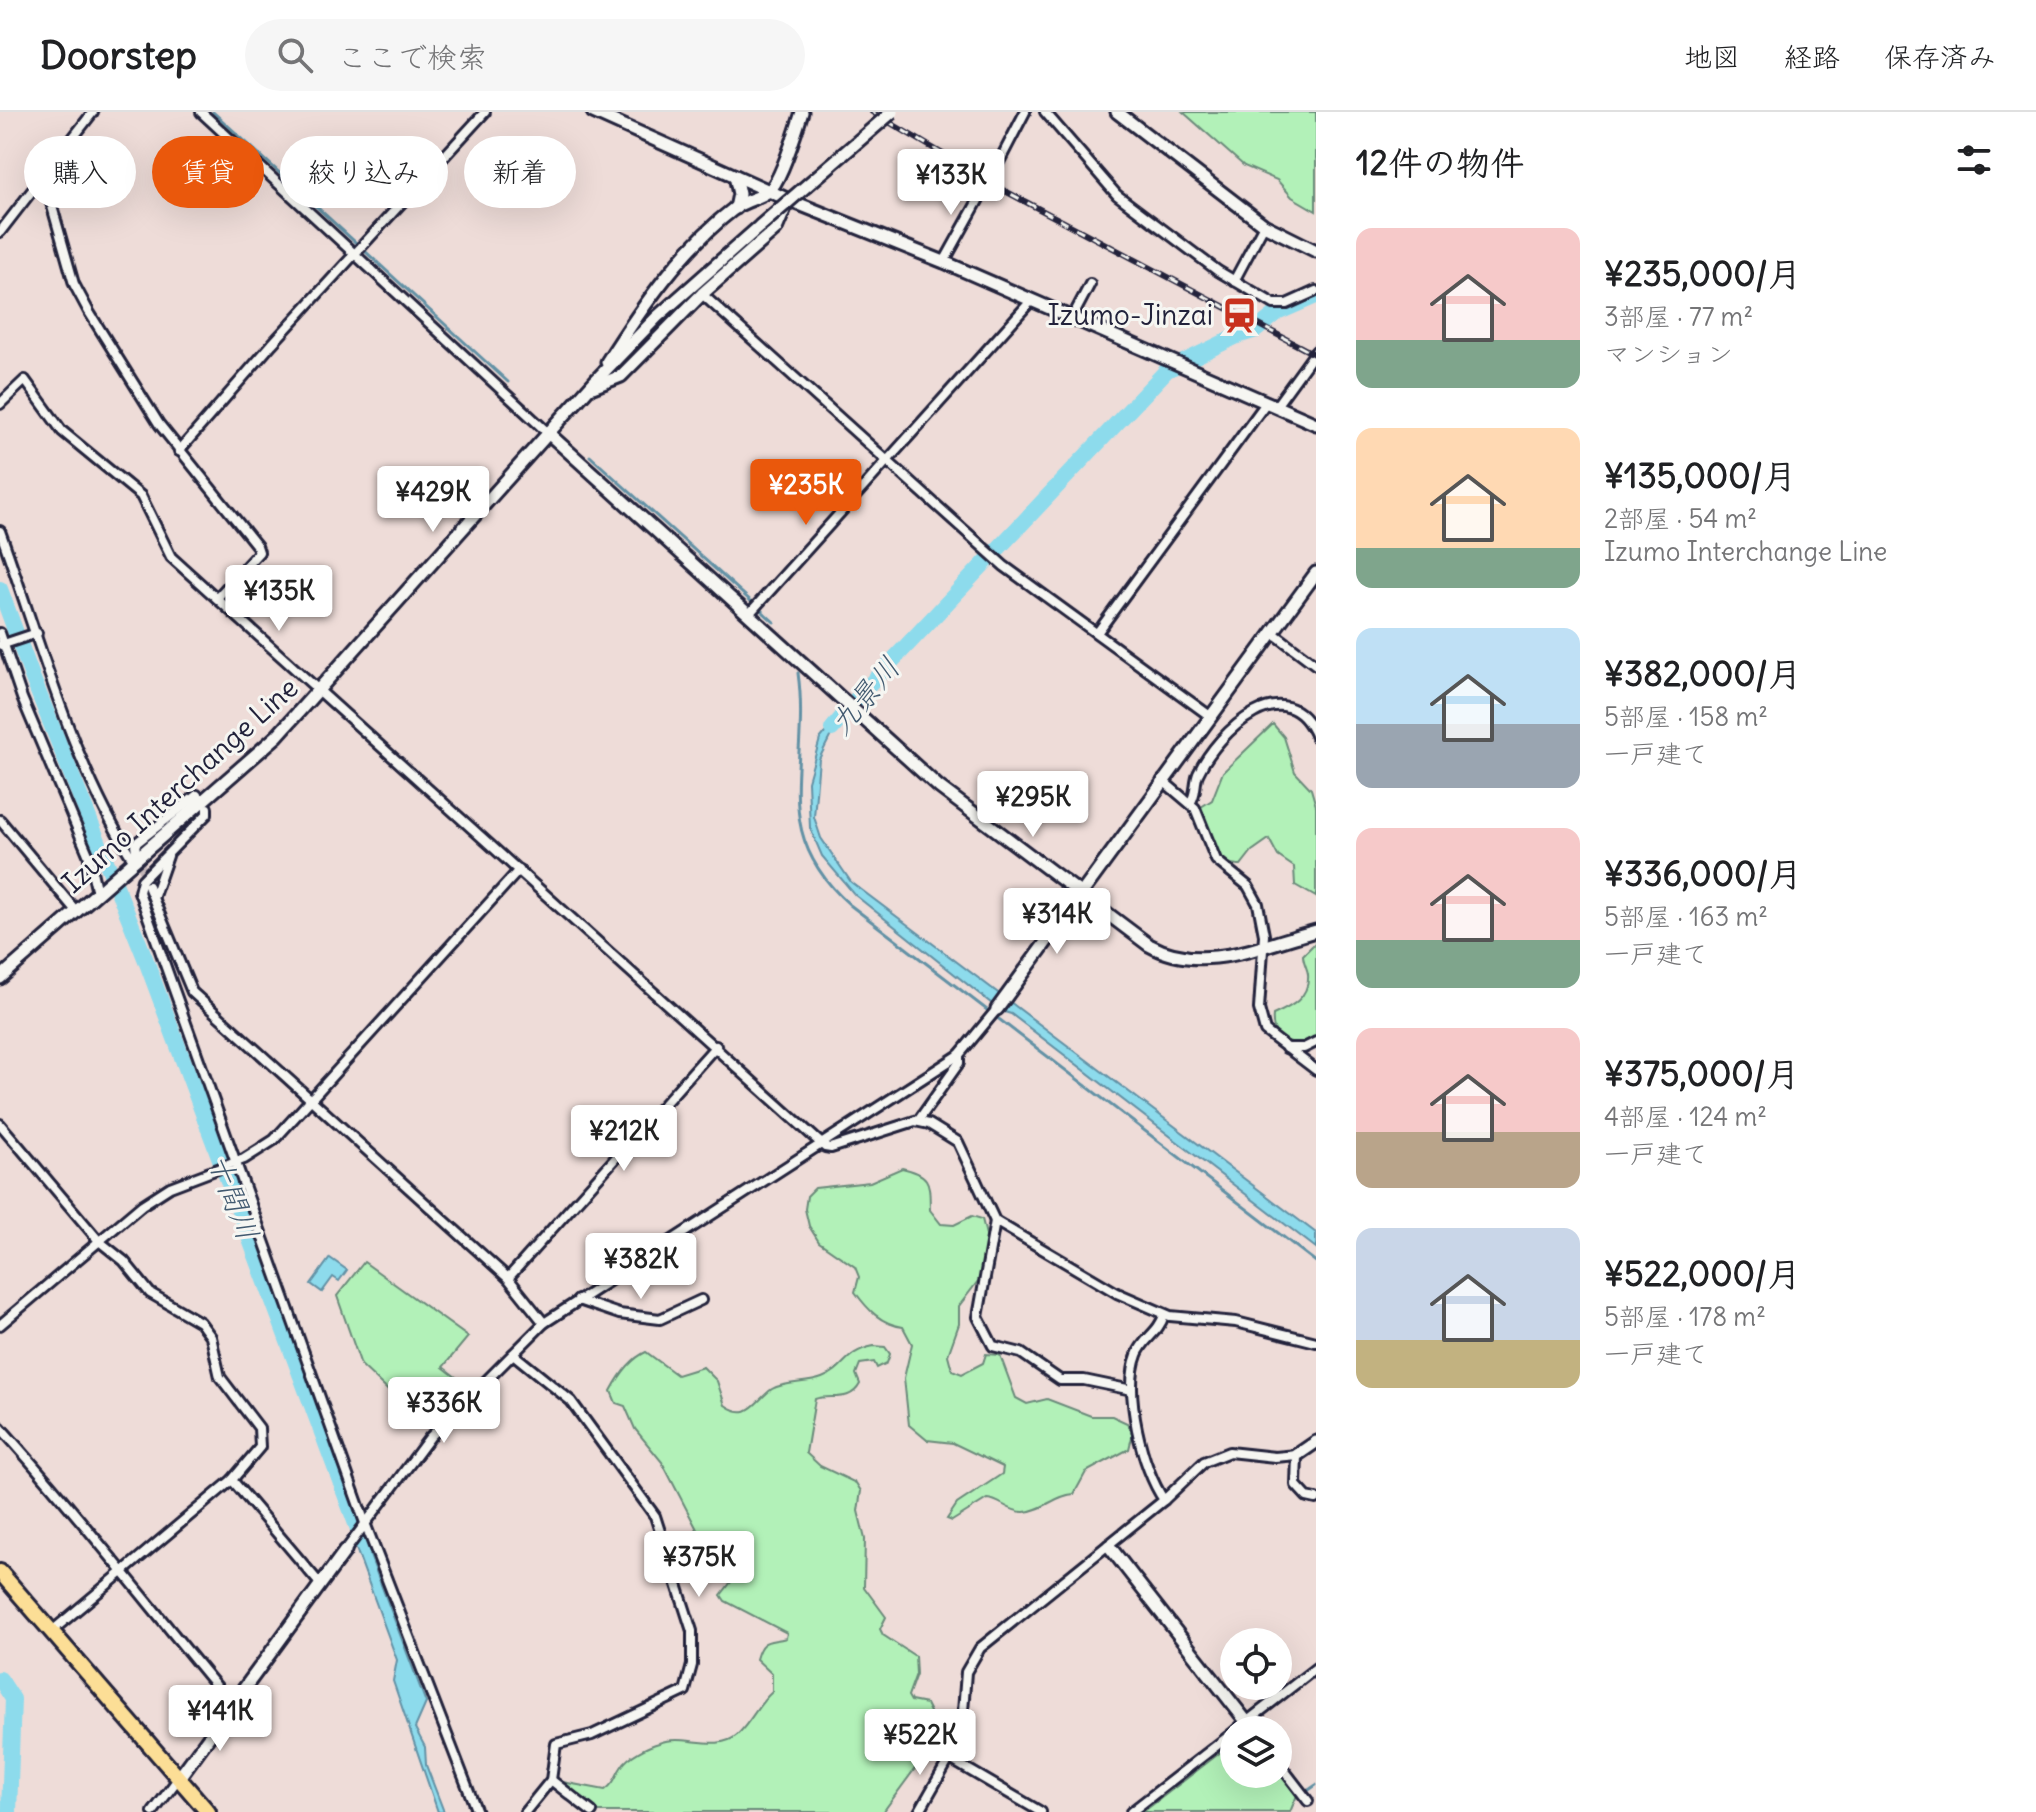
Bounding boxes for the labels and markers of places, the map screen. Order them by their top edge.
pin: ¥133K [895,149,1007,217]
station icon: Izumo-Jinzai [1220,296,1258,334]
place label: Izumo-Jinzai [1048,297,1213,333]
pin: ¥235K [750,459,862,527]
pin: ¥429K [377,466,489,534]
pin: ¥135K [223,565,335,633]
pin: ¥295K [977,771,1089,839]
pin: ¥314K [1001,888,1113,956]
pin: ¥212K [568,1105,680,1173]
pin: ¥382K [585,1233,697,1301]
pin: ¥336K [388,1377,500,1445]
pin: ¥375K [643,1531,755,1599]
pin: ¥141K [164,1685,276,1753]
pin: ¥522K [864,1709,976,1777]

